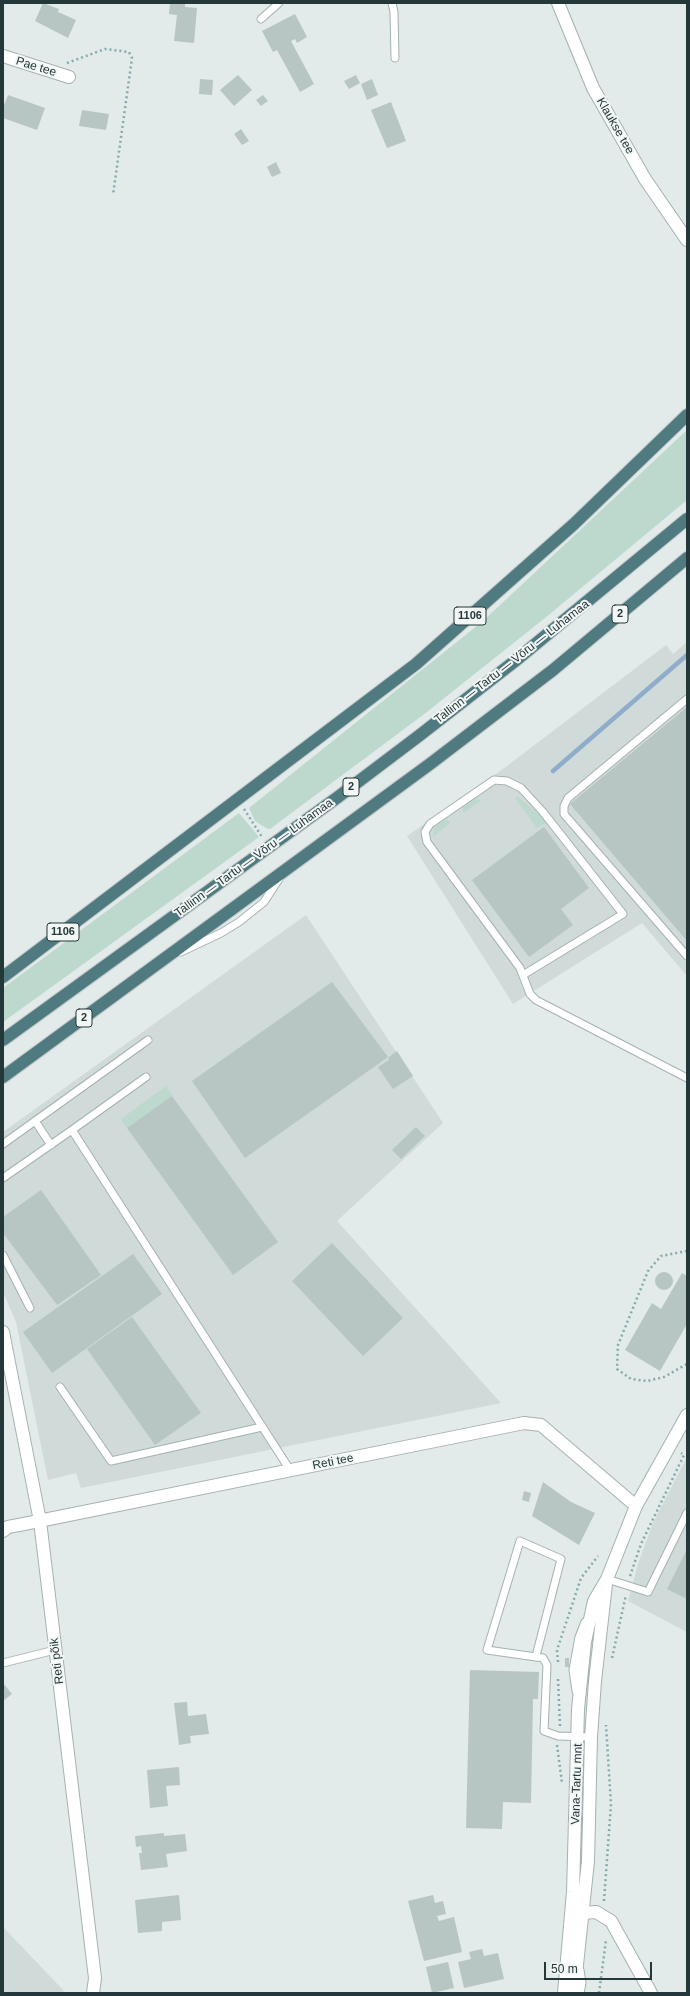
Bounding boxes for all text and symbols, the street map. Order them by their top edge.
street label: Pae tee [14,54,58,80]
street label: Klaukse tee [593,95,637,157]
street label: Tallinn — Tartu — Võru — Luhamaa [432,597,592,727]
road number: 2 [612,605,628,623]
road number: 1106 [454,607,486,625]
road number: 2 [343,778,359,796]
street label: Tallinn — Tartu — Võru — Luhamaa [172,796,336,920]
road number: 1106 [47,923,79,941]
road number: 2 [76,1009,92,1027]
street label: Reti tee [311,1451,355,1473]
street label: Reti põik [47,1637,67,1685]
street label: Vana-Tartu mnt [568,1743,586,1825]
scale bar [546,1954,654,1980]
text: 50 m [551,1962,578,1976]

